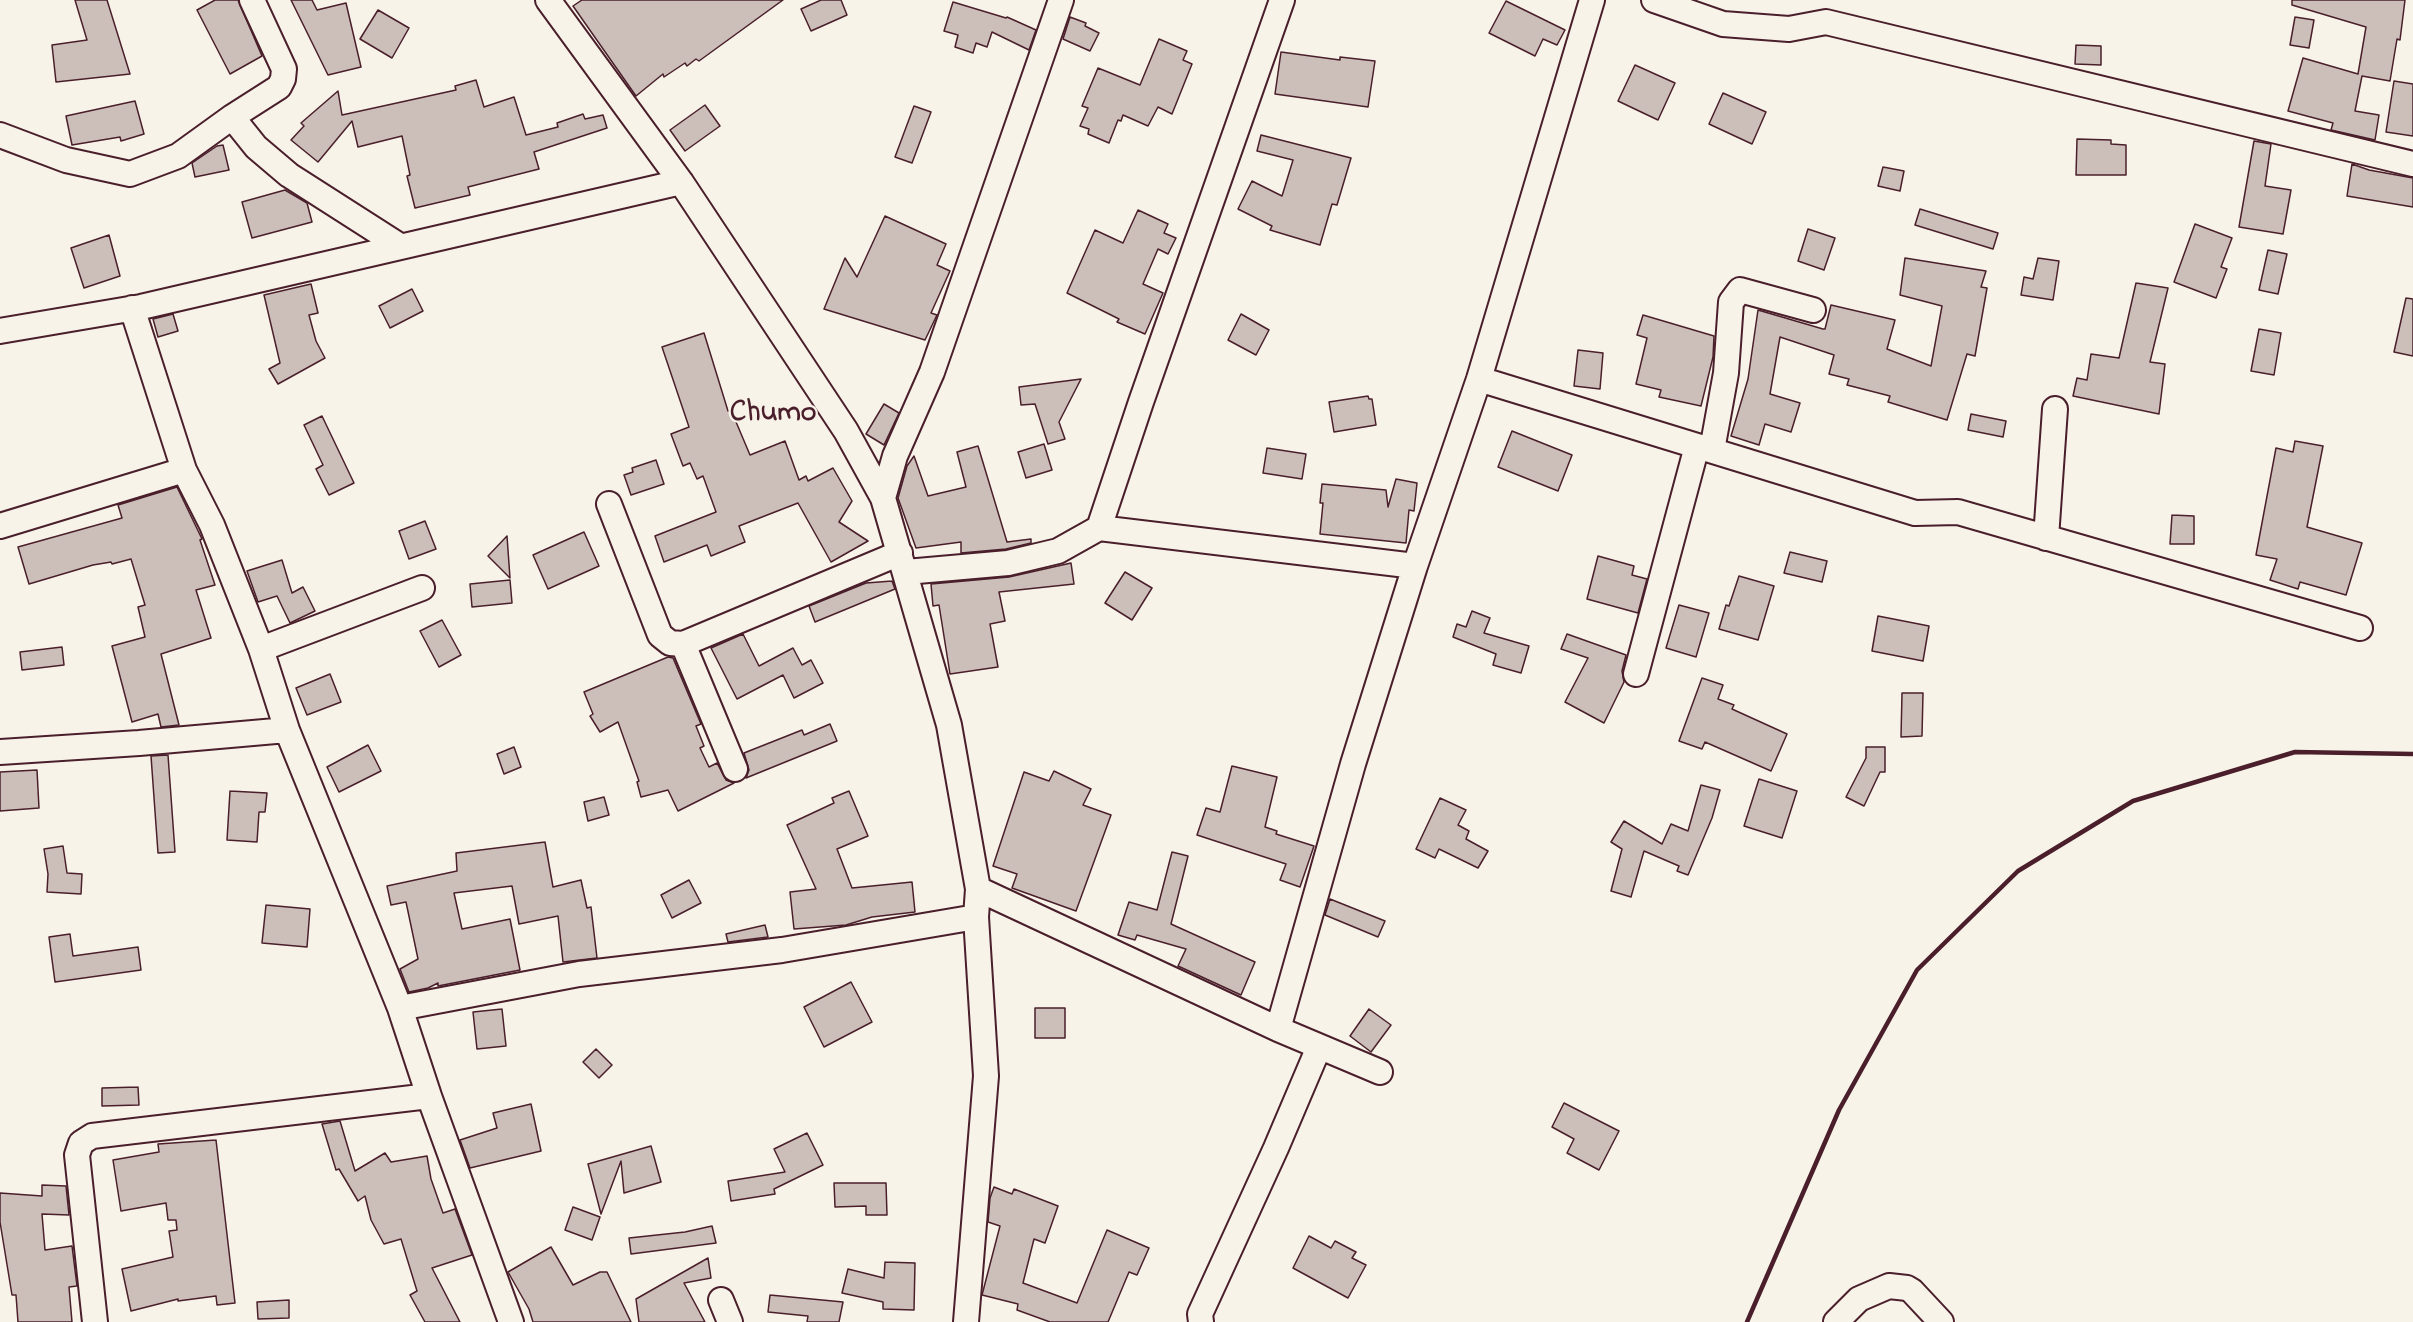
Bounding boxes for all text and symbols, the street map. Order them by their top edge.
district label: Chumo [730,397,816,433]

